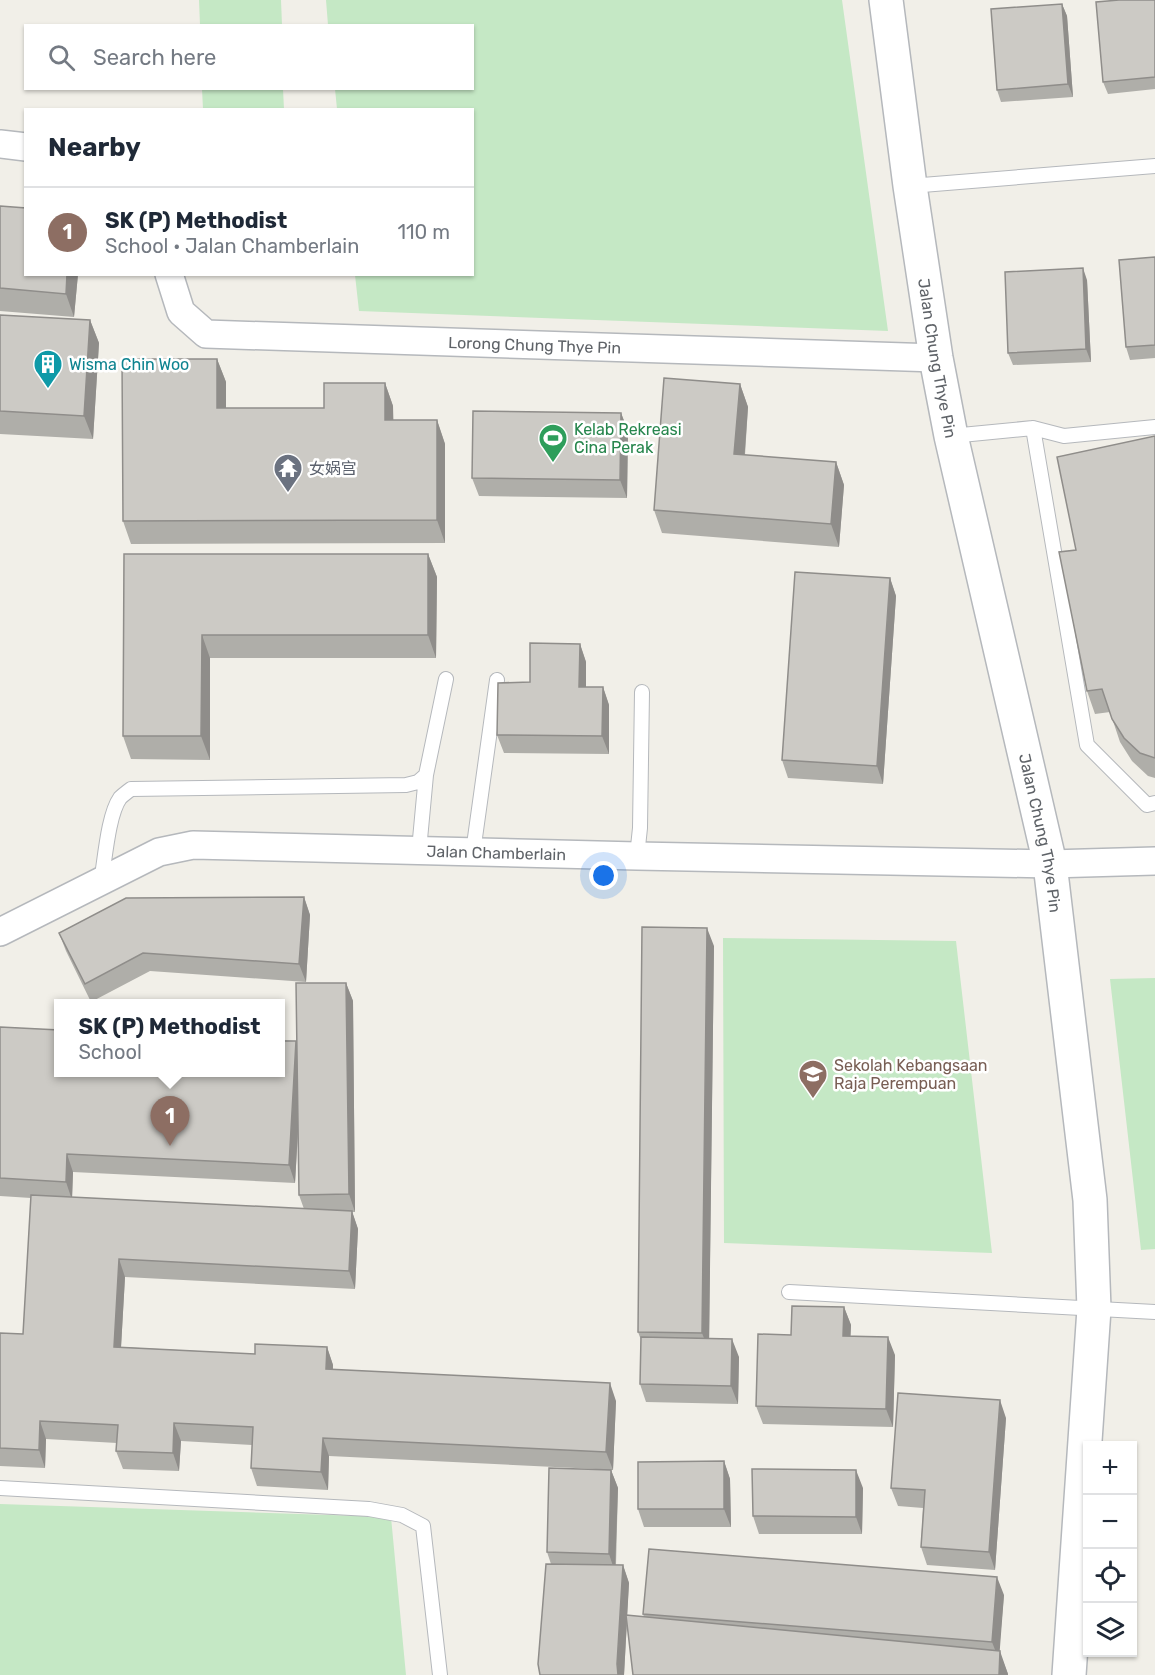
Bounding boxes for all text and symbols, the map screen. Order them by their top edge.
search box [24,24,474,90]
icon: search [45,41,78,74]
text: Search here [93,44,216,71]
text: Nearby [48,132,141,163]
text: SK (P) Methodist [105,207,287,234]
text: 1 [63,220,72,244]
text: 110 m [398,220,450,244]
text: School · Jalan Chamberlain [105,234,359,258]
street label: Jalan Chung Thye Pin [915,277,961,440]
street label: Lorong Chung Thye Pin [448,332,621,357]
building icon: Wisma Chin Woo [32,348,64,390]
place label: Wisma Chin Woo [69,355,189,374]
place label: Kelab Rekreasi Cina Perak [574,420,682,457]
sports icon: Kelab Rekreasi Cina Perak [537,422,569,464]
temple icon: 女娲宫 [272,452,304,494]
place label: 女娲宫 [309,459,357,478]
street label: Jalan Chung Thye Pin [1015,752,1065,914]
street label: Jalan Chamberlain [426,841,566,864]
your location [589,861,618,890]
popup [54,999,285,1077]
text: SK (P) Methodist [78,1013,261,1040]
text: School [78,1040,142,1064]
place label: Sekolah Kebangsaan Raja Perempuan [834,1056,988,1093]
school or university icon: Sekolah Kebangsaan Raja Perempuan [797,1058,829,1100]
pin: 1 [150,1096,190,1146]
map controls [1083,1441,1137,1657]
button: + [1083,1441,1137,1495]
button: − [1083,1495,1137,1549]
button: locate [1083,1549,1137,1603]
button: layers [1083,1603,1137,1657]

